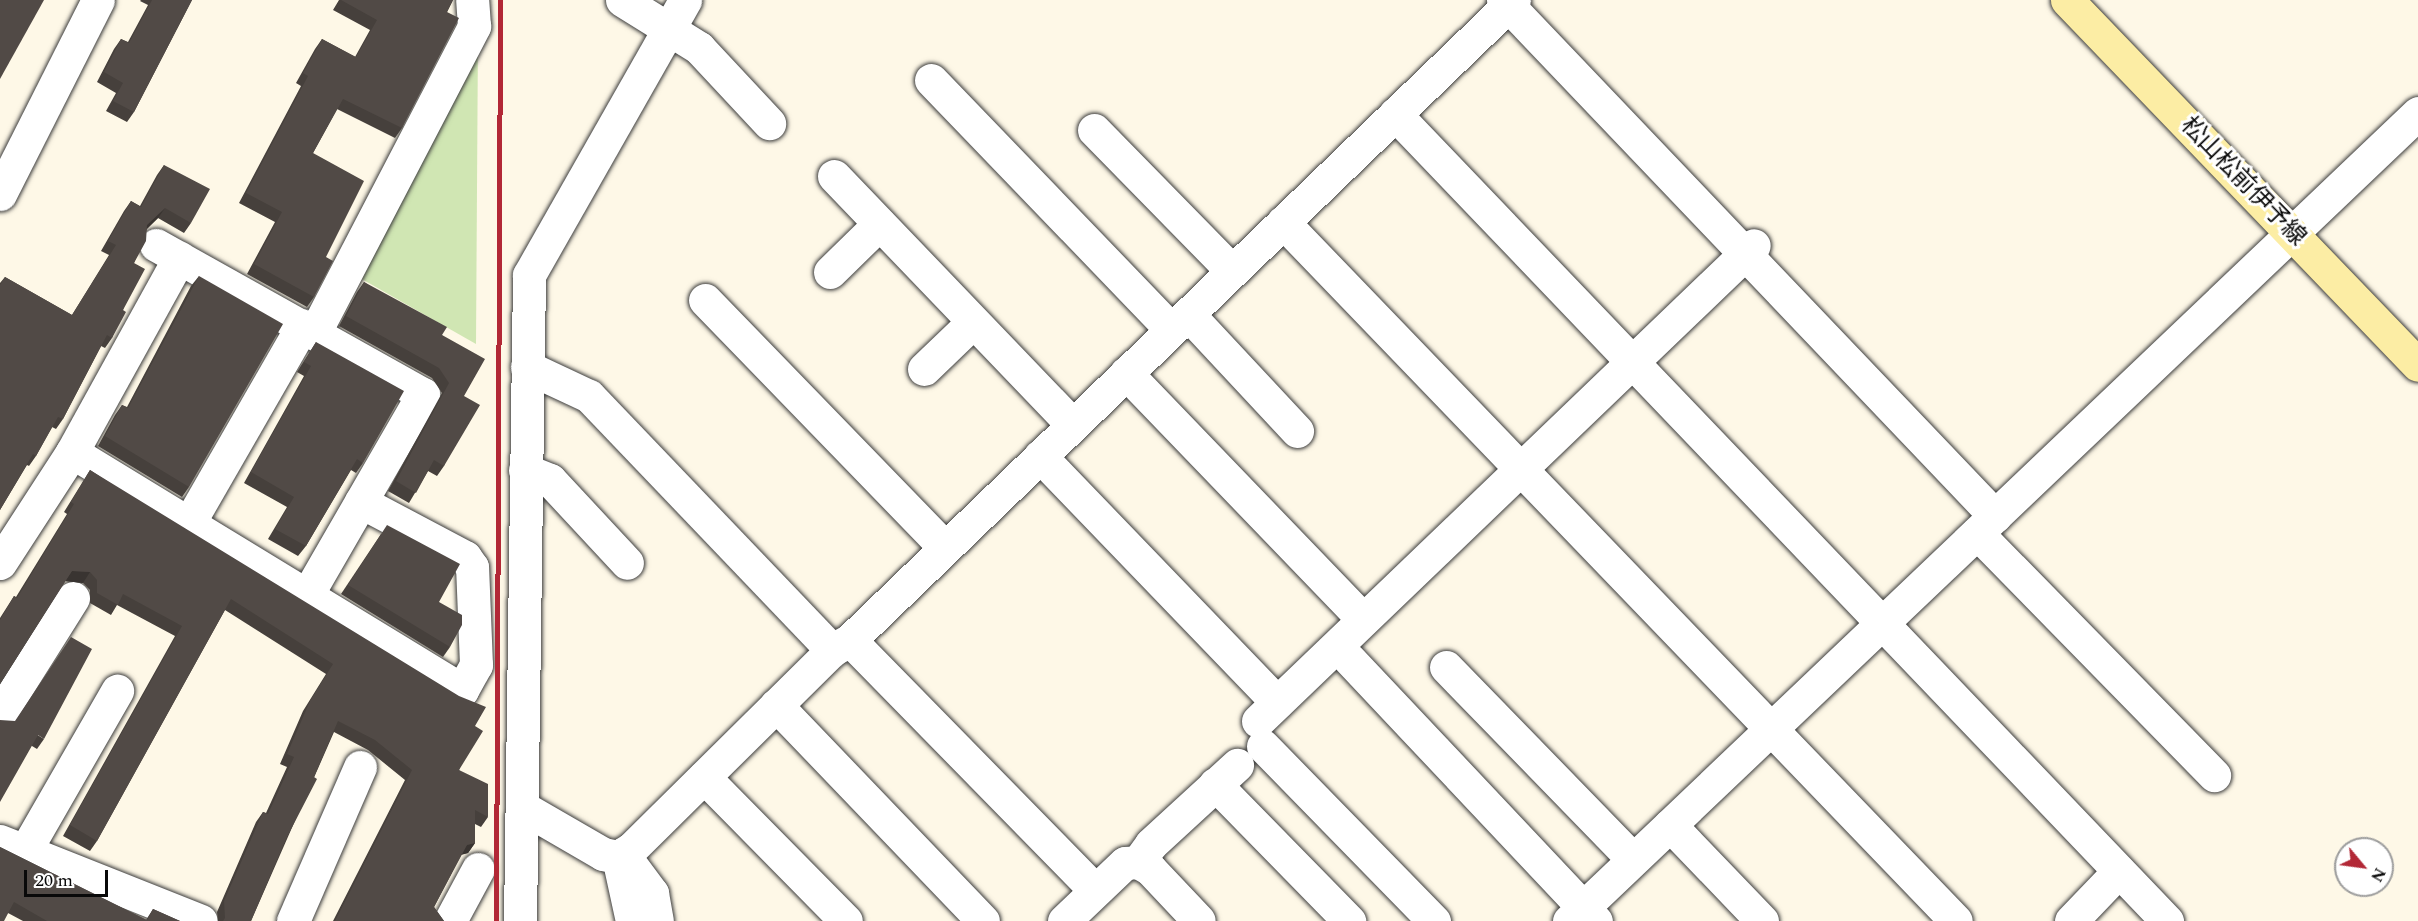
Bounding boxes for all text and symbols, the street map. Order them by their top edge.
street label: 松山松前伊予線 [2174,112,2312,252]
north arrow [2334,837,2394,897]
scale bar [27,858,111,896]
text: N [2364,863,2392,886]
text: 20 m [35,867,73,894]

